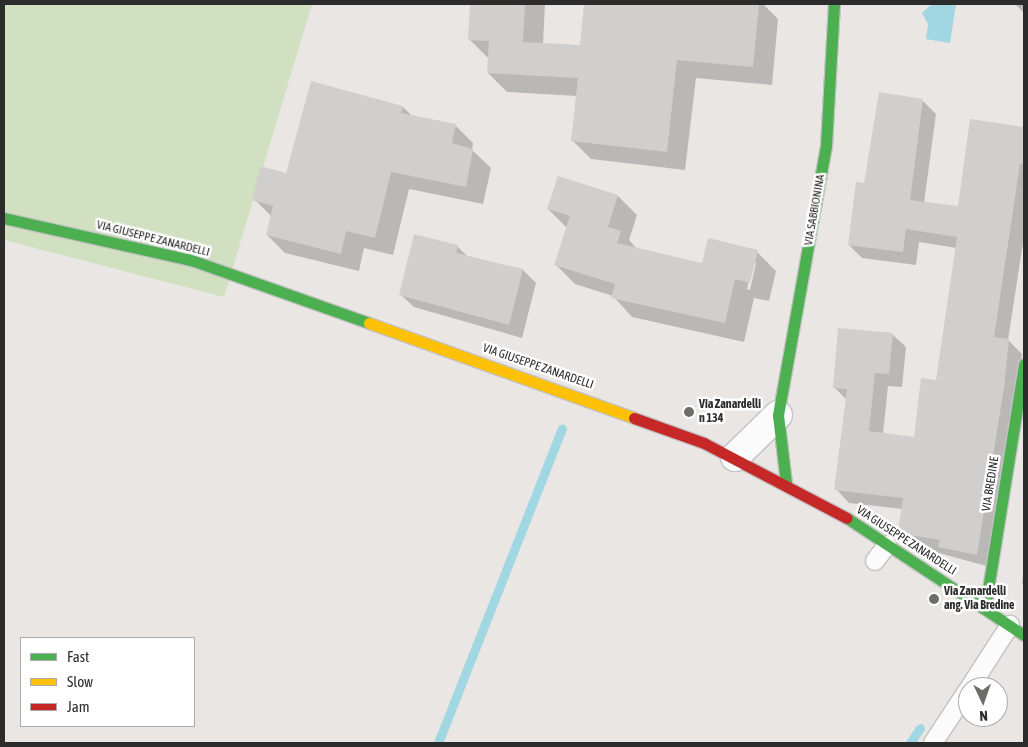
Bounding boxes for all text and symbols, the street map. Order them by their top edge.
street label: VIA SABBIONINA [802,173,828,247]
street label: VIA GIUSEPPE ZANARDELLI [95,218,211,260]
street label: VIA GIUSEPPE ZANARDELLI [481,341,595,393]
place label: Via Zanardelli n 134 [699,398,761,426]
marker: Via Zanardelli n 134 [683,406,695,418]
street label: VIA BREDINE [980,456,1002,512]
street label: VIA GIUSEPPE ZANARDELLI [853,503,959,579]
place label: Via Zanardelli ang. Via Bredine [944,585,1015,613]
marker: Via Zanardelli ang. Via Bredine [928,593,940,605]
legend [20,637,195,727]
text: Fast [67,648,89,665]
text: Slow [67,673,93,690]
north arrow [958,677,1008,727]
text: Jam [67,698,90,715]
text: N [979,708,988,724]

